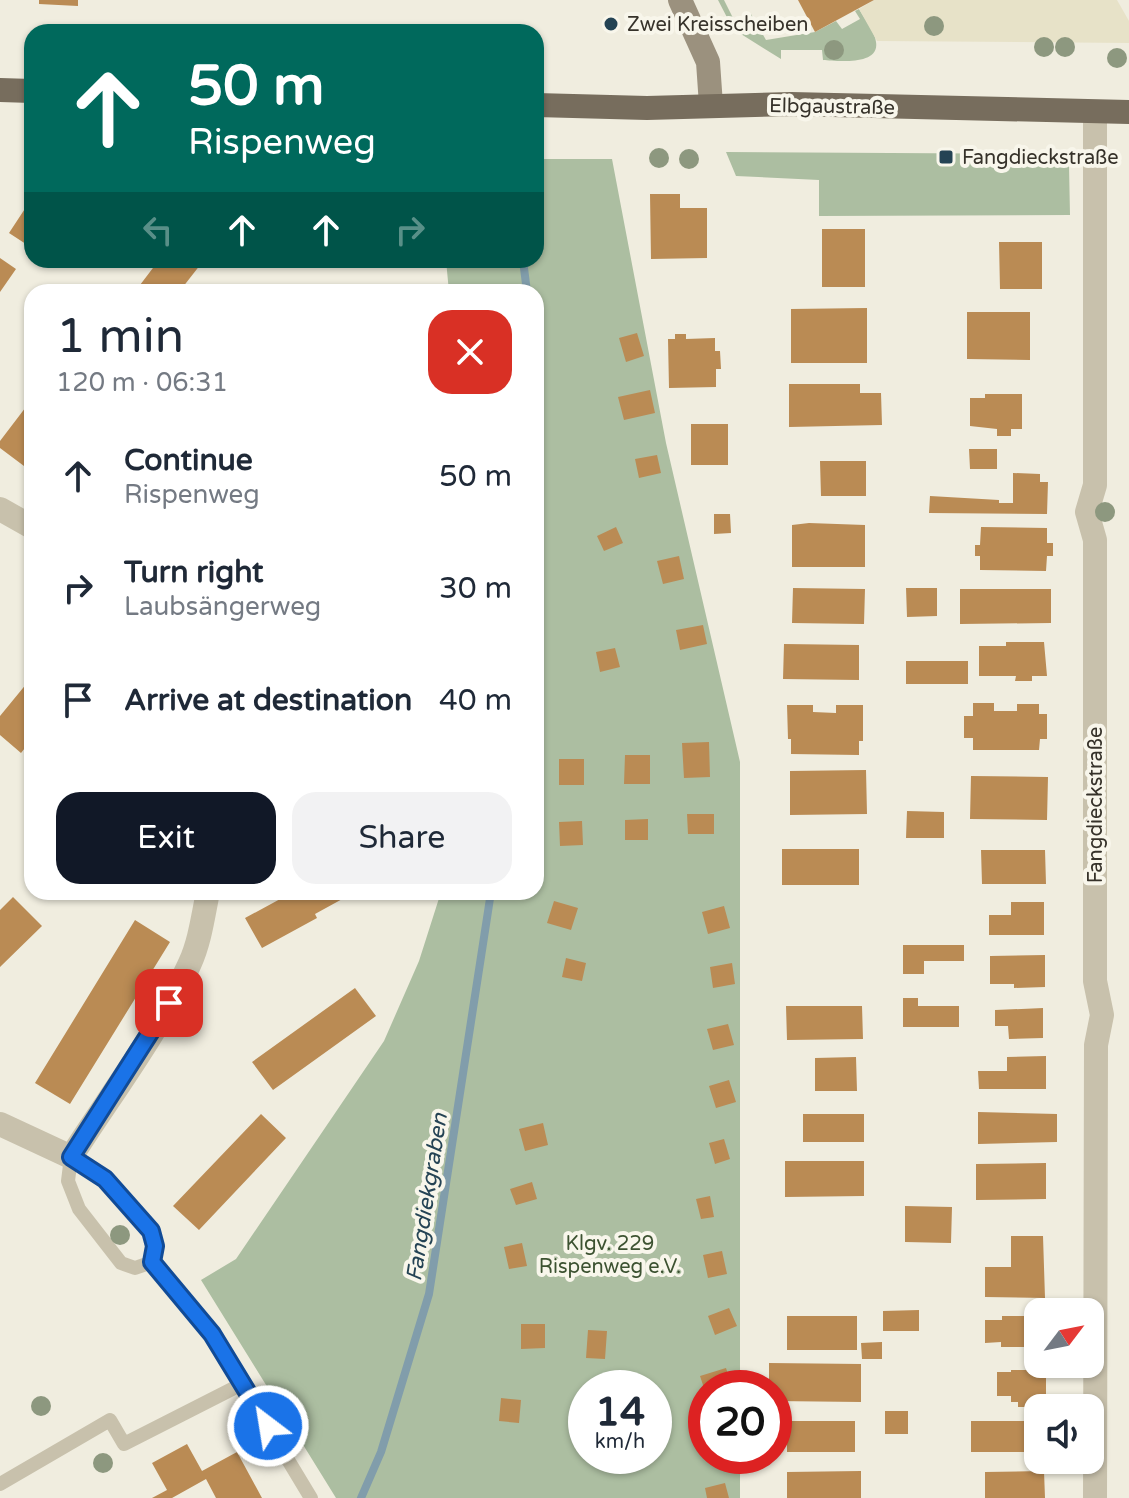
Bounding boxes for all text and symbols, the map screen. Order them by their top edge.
place label: Zwei Kreisscheiben [627,13,808,37]
marker: Zwei Kreisscheiben [602,15,620,33]
text: 50 m [188,53,324,120]
icon: ahead [56,56,160,160]
street label: Elbgaustraße [769,94,895,120]
text: Rispenweg [188,121,376,164]
place label: Fangdieckstraße [962,146,1119,170]
marker: Fangdieckstraße [937,148,955,166]
icon: left [136,208,180,252]
icon: ahead [220,208,264,252]
icon: ahead [304,208,348,252]
icon: right [388,208,432,252]
text: 1 min [56,308,184,366]
button: close [428,310,512,394]
text: 120 m · 06:31 [56,367,228,398]
text: Continue [124,442,253,479]
icon: ahead [56,454,100,498]
text: 50 m [439,458,512,495]
text: Rispenweg [124,479,260,510]
text: Turn right [124,554,264,591]
icon: right [56,566,100,610]
text: 30 m [439,570,512,607]
text: Laubsängerweg [124,591,321,622]
icon: arrive [56,678,100,722]
text: Arrive at destination [124,682,412,719]
text: 40 m [439,682,512,719]
street label: Fangdieckstraße [1084,727,1108,883]
button: Exit [56,792,276,884]
button: Share [292,792,512,884]
pin [135,969,203,1037]
icon: arrive [147,981,191,1025]
water label: Fangdiekgraben [401,1111,453,1283]
park label: Klgv. 229 Rispenweg e.V. [539,1232,681,1279]
north arrow [1024,1298,1104,1378]
map controls [1024,1298,1104,1474]
speed limit sign: 20 [688,1370,792,1474]
position arrow [226,1384,310,1468]
text: 14 [595,1388,645,1436]
button: sound [1024,1394,1104,1474]
text: km/h [595,1430,645,1454]

